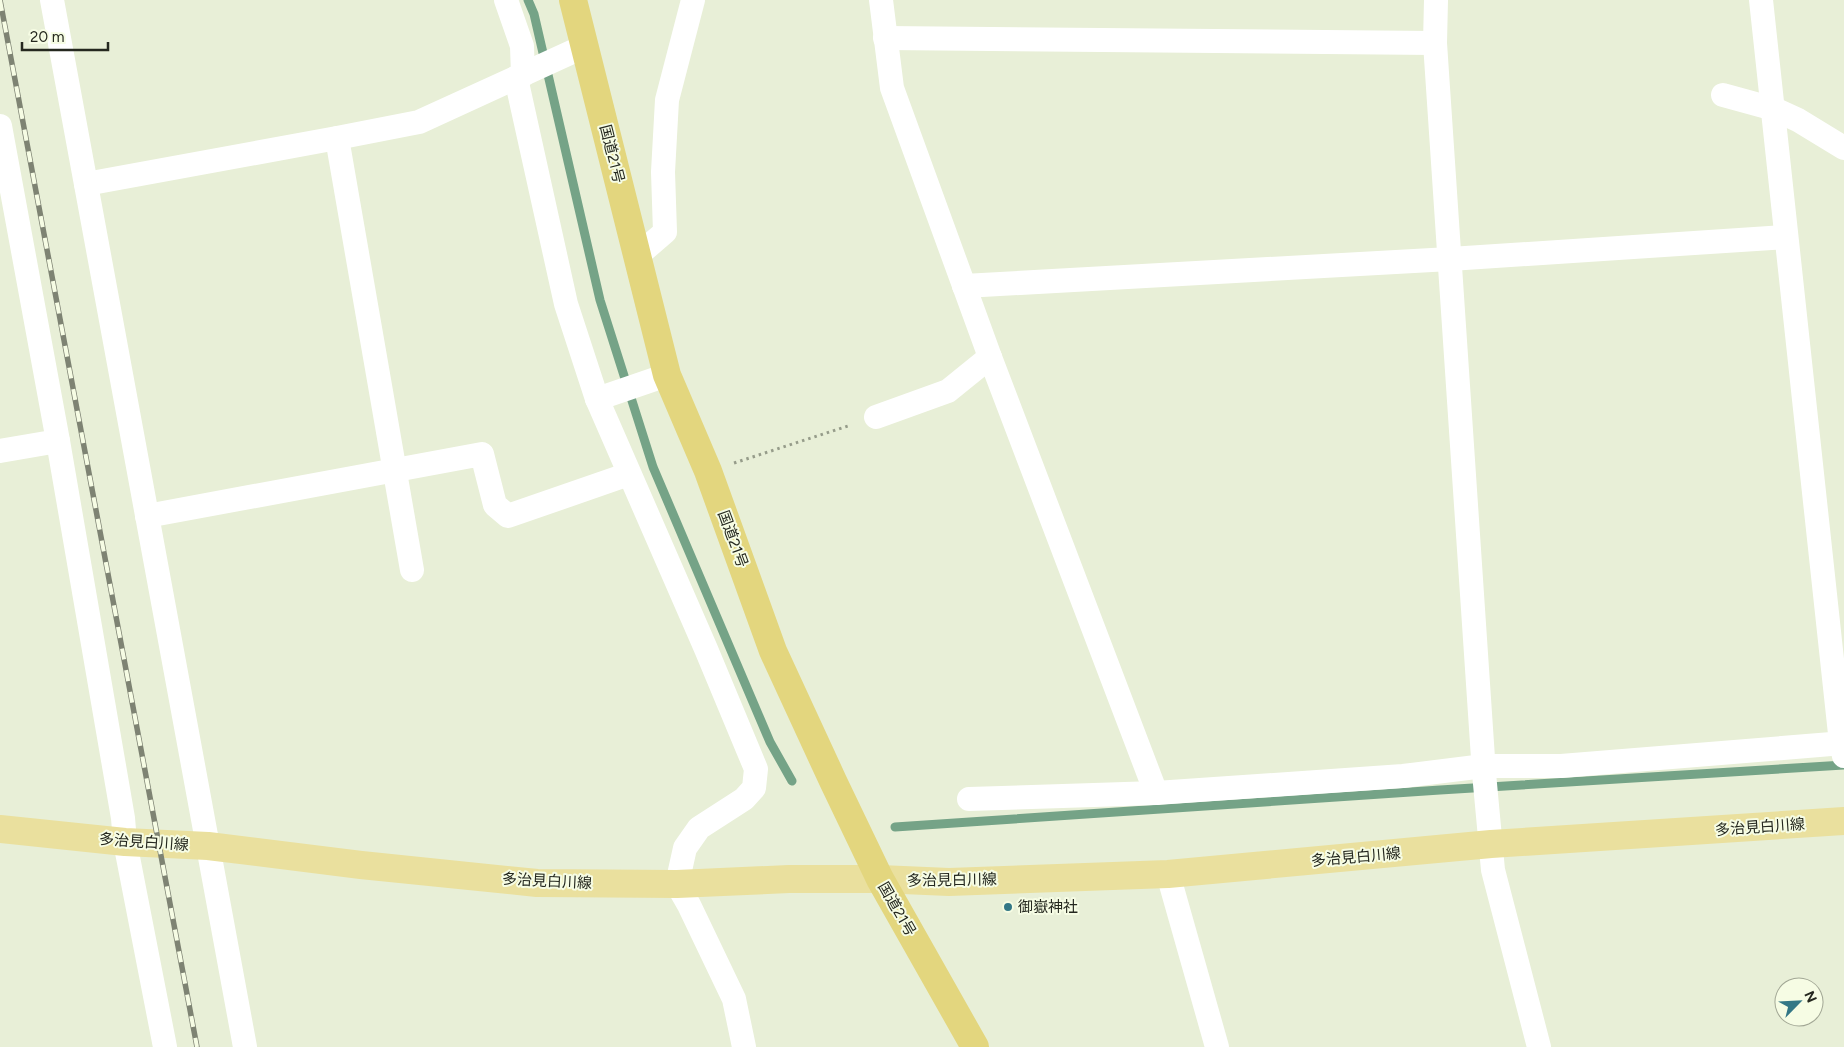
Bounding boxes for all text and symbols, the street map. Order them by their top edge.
scale bar [22,20,109,52]
text: 20 m [30,28,64,46]
street label: 国道21号 [596,123,628,185]
street label: 国道21号 [714,508,752,570]
street label: 多治見白川線 [1714,815,1806,839]
street label: 多治見白川線 [98,830,190,854]
street label: 多治見白川線 [1310,844,1402,870]
street label: 多治見白川線 [502,870,592,892]
street label: 多治見白川線 [907,870,997,890]
street label: 国道21号 [874,879,920,939]
place label: 御嶽神社 [1018,898,1078,916]
marker: 御嶽神社 [1002,901,1014,913]
north arrow [1774,977,1824,1027]
text: N [1800,989,1820,1005]

